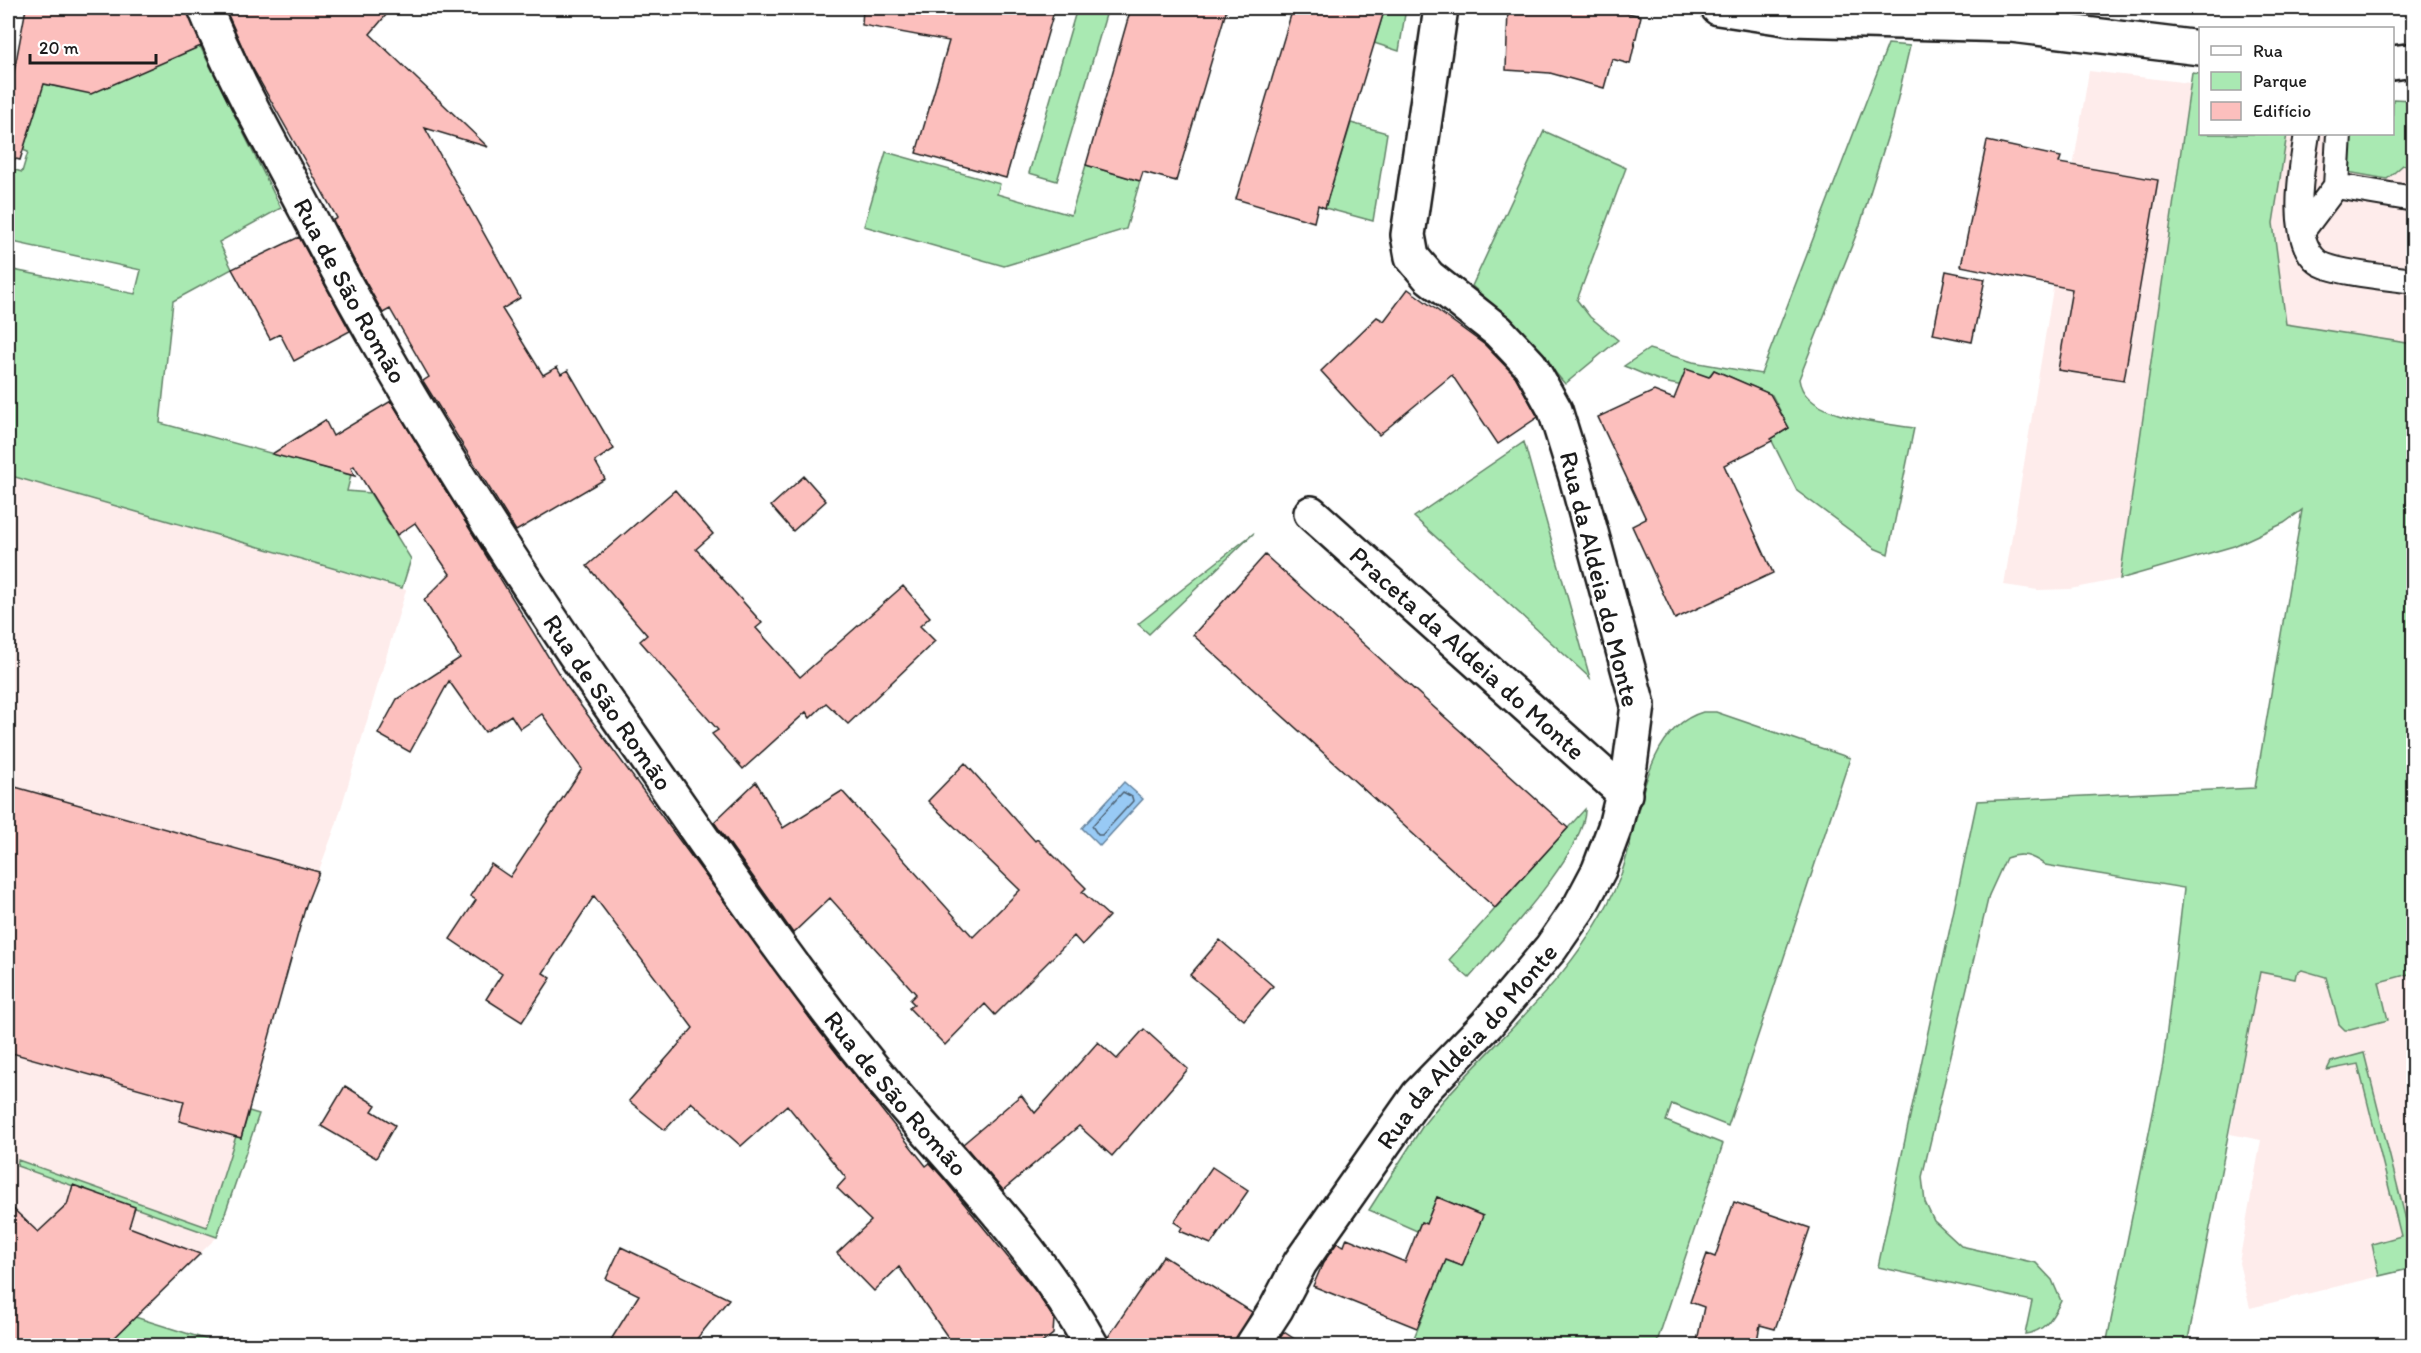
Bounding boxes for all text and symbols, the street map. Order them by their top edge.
scale bar [30,27,156,65]
legend [2199,27,2394,135]
text: 20 m [39,37,79,59]
text: Rua [2253,40,2283,62]
text: Parque [2253,70,2307,92]
text: Edifício [2253,100,2311,122]
street label: Rua de São Romão [287,192,414,389]
street label: Rua da Aldeia do Monte [1553,448,1647,710]
street label: Praceta da Aldeia do Monte [1343,539,1592,767]
street label: Rua de São Romão [536,608,680,797]
street label: Rua da Aldeia do Monte [1369,936,1564,1155]
street label: Rua de São Romão [817,1004,975,1183]

